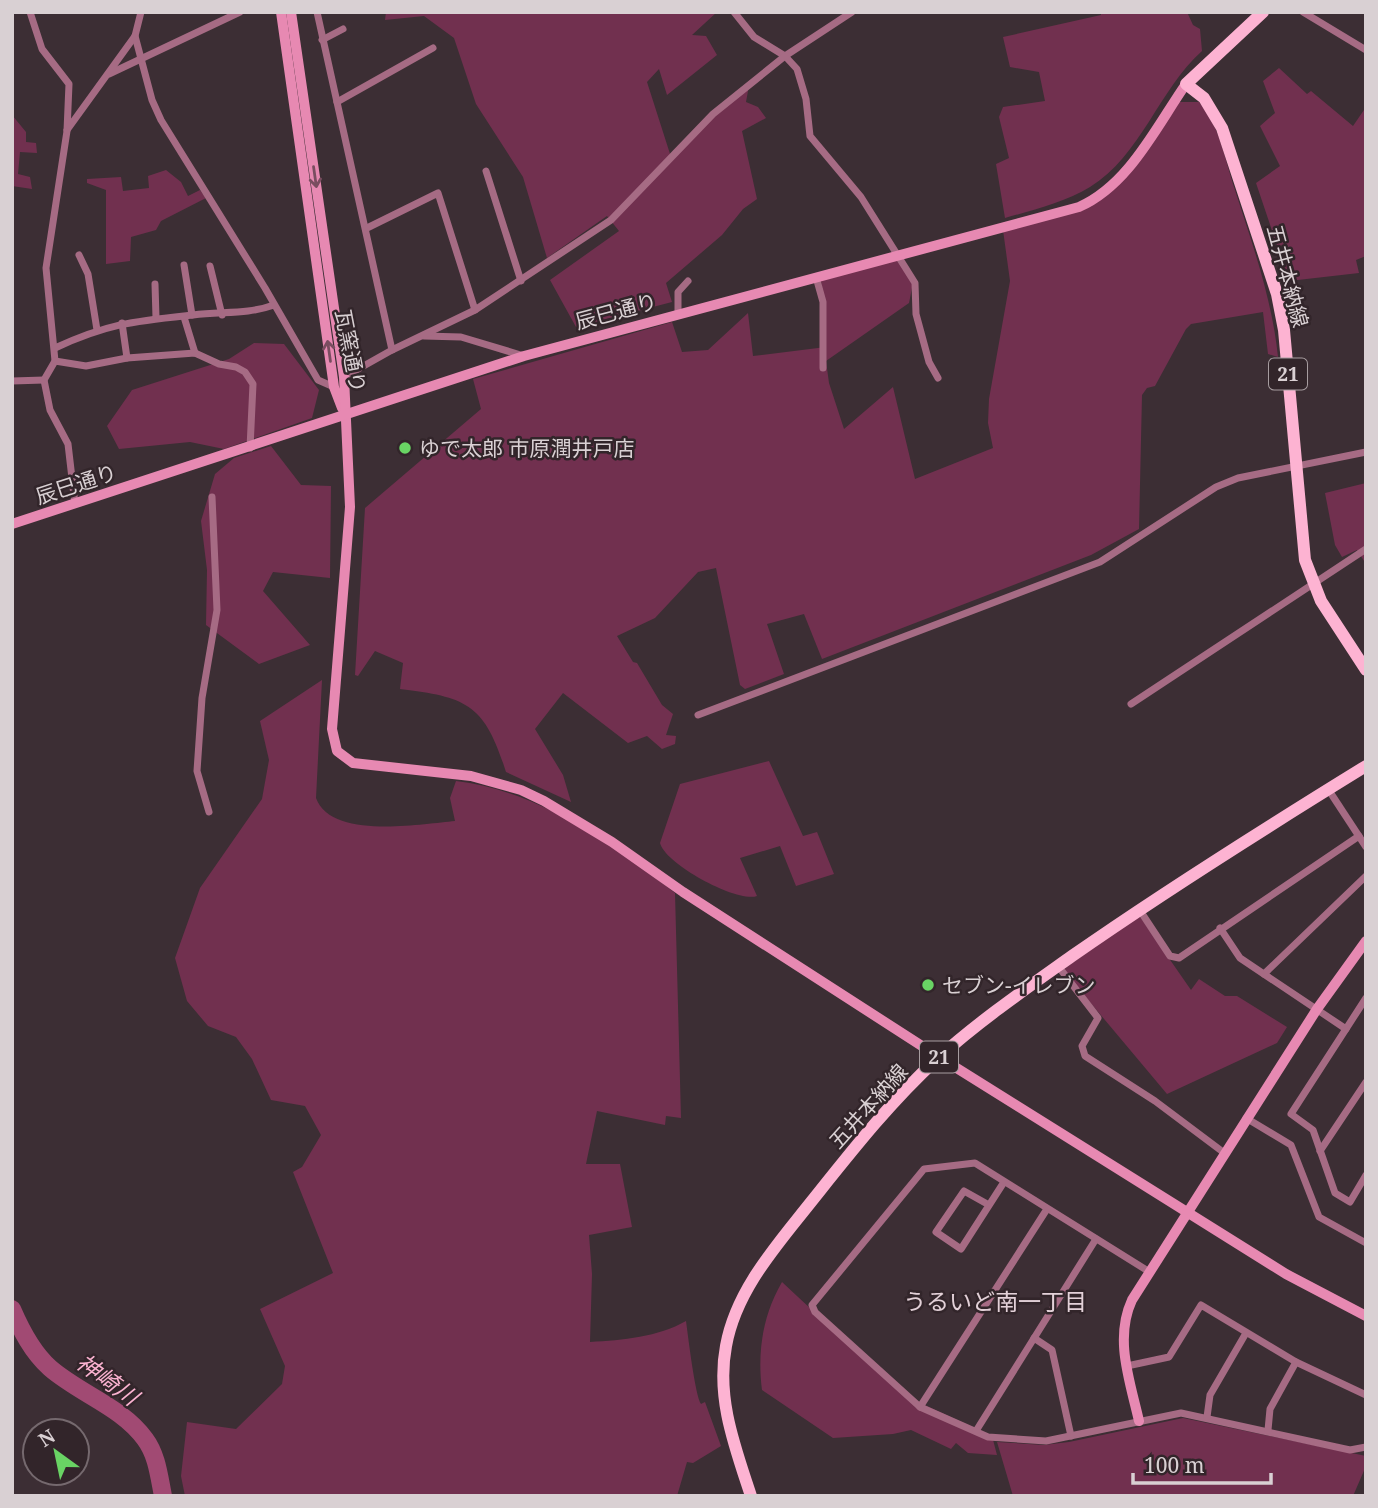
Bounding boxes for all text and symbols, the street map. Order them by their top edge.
one-way arrow [309,165,322,188]
street label: 五井本納線 [1261,222,1315,330]
street label: 辰巳通り [572,287,660,335]
street label: 瓦窯通り [329,307,373,395]
one-way arrow [322,340,335,363]
road number: 21 [1269,358,1307,390]
place label: ゆで太郎 市原潤井戸店 [419,434,634,462]
marker: ゆで太郎 市原潤井戸店 [397,440,413,456]
street label: 辰巳通り [32,458,120,510]
place label: セブン-イレブン [942,971,1096,999]
marker: セブン-イレブン [920,977,936,993]
road number: 21 [920,1042,958,1072]
street label: 五井本納線 [822,1058,914,1154]
district label: うるいど南一丁目 [903,1285,1087,1317]
water label: 神崎川 [71,1346,148,1414]
north arrow [21,1417,91,1487]
text: N [33,1423,60,1453]
scale bar [1133,1442,1271,1486]
text: 100 m [1144,1451,1205,1479]

